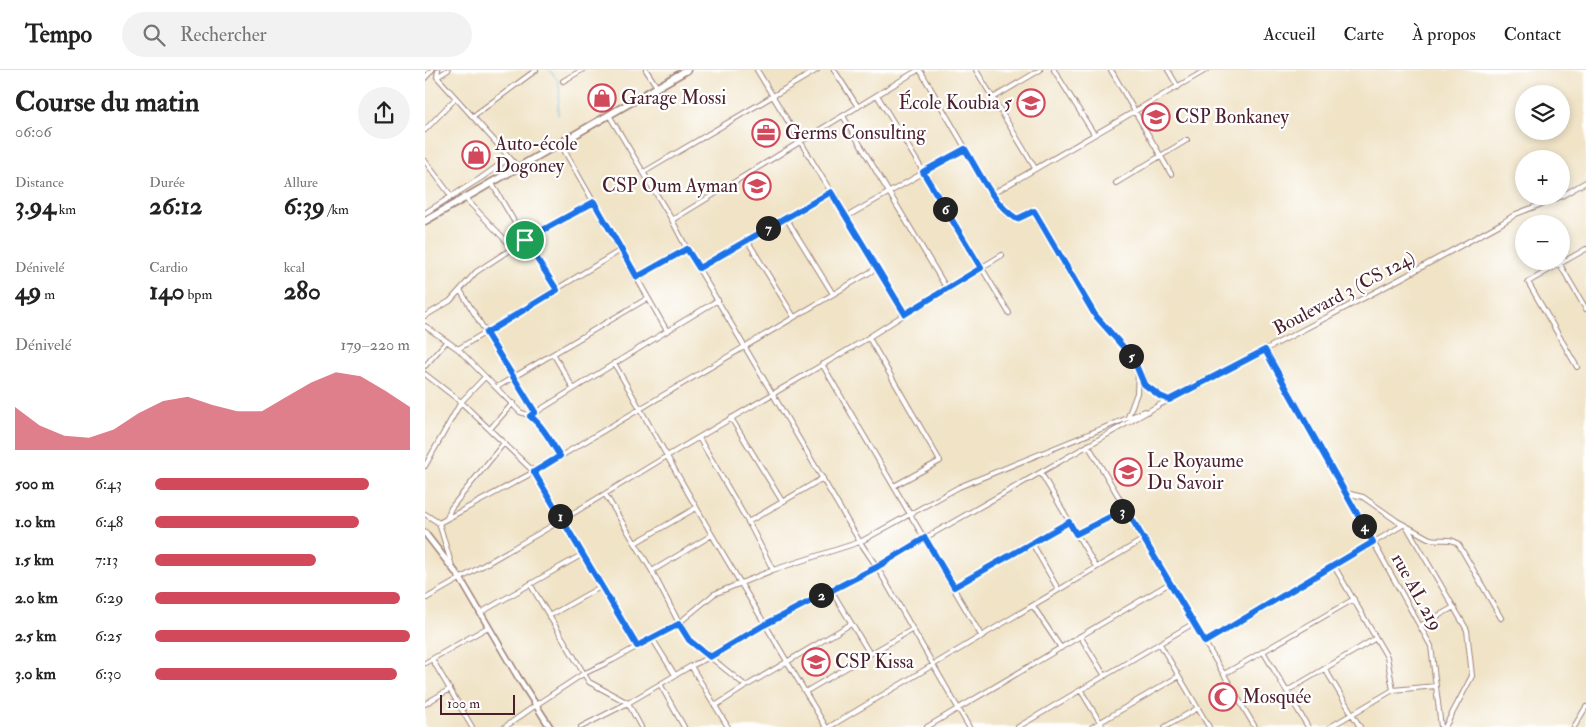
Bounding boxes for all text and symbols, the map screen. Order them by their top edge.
search box [122,12,472,57]
text: Tempo [25,19,92,50]
icon: search [140,21,168,49]
text: Rechercher [180,23,267,47]
text: Accueil [1263,23,1316,46]
text: Carte [1344,23,1384,46]
text: À propos [1412,23,1476,46]
text: Contact [1504,23,1561,46]
shop icon: Garage Mossi [587,83,617,113]
text: Course du matin [15,85,199,120]
map controls [1515,85,1570,270]
button: layers [1515,85,1570,140]
place label: Garage Mossi [621,86,726,110]
button: share [358,87,410,139]
school or university icon: École Koubia 5 [1016,88,1046,118]
place label: École Koubia 5 [899,89,1013,115]
school or university icon: CSP Bonkaney [1141,102,1171,132]
place label: CSP Bonkaney [1175,105,1289,129]
office icon: Germs Consulting [751,118,781,148]
place label: Germs Consulting [785,121,926,145]
text: 06:06 [15,122,52,142]
place label: Auto-école Dogoney [494,132,577,178]
shop icon: Auto-école Dogoney [461,140,491,170]
button: + [1515,150,1570,205]
school or university icon: CSP Oum Ayman [742,171,772,201]
text: Distance [15,174,64,191]
text: Durée [149,174,185,191]
text: Allure [284,174,318,191]
place label: CSP Oum Ayman [602,174,738,198]
text: 3.94 [15,191,56,222]
text: 26:12 [149,191,202,222]
text: 6:39 [284,191,325,222]
pin: 6 [933,196,957,222]
text: km [56,201,76,218]
text: /km [325,201,349,218]
text: 6 [942,201,949,218]
button: − [1515,215,1570,270]
pin: 7 [755,216,781,240]
pin [504,219,546,261]
text: 7 [765,220,772,237]
icon: arrive [511,226,539,254]
street label: Boulevard 3 (CS 124) [1269,246,1419,340]
text: Dénivelé [15,259,64,276]
text: Cardio [149,259,188,276]
text: kcal [284,259,305,276]
text: 49 [15,276,41,307]
text: 140 [149,276,185,307]
text: 280 [284,276,321,307]
text: m [41,286,55,303]
text: bpm [185,286,212,303]
text: Dénivelé [15,335,71,355]
text: 179–220 m [340,335,410,355]
pin: 5 [1119,344,1143,368]
text: 5 [1128,348,1135,365]
place label: Le Royaume Du Savoir [1147,449,1244,495]
school or university icon: Le Royaume Du Savoir [1113,457,1143,487]
text: 500 m [15,474,54,494]
text: 6:43 [95,474,122,494]
pin: 3 [1109,498,1135,524]
text: 3 [1120,503,1125,520]
pin: 1 [547,504,573,528]
text: 1 [558,508,563,525]
text: 1.0 km [15,512,55,532]
text: 6:48 [95,512,123,532]
pin: 4 [1351,514,1377,538]
text: 4 [1361,518,1368,535]
street label: rue AL 219 [1386,549,1448,635]
text: 1.5 km [15,550,54,570]
text: 7:13 [95,550,118,570]
pin: 2 [809,582,833,608]
text: 2 [818,587,825,604]
text: 2.0 km [15,588,58,608]
text: 6:29 [95,588,123,608]
text: 2.5 km [15,626,56,646]
text: 6:25 [95,626,122,646]
school or university icon: CSP Kissa [801,647,831,677]
place label: CSP Kissa [835,650,914,674]
text: 3.0 km [15,664,56,684]
text: 6:30 [95,664,121,684]
mosque icon: Mosquée [1208,682,1238,712]
place label: Mosquée [1242,685,1311,709]
scale bar [440,692,515,715]
text: 100 m [447,695,480,712]

